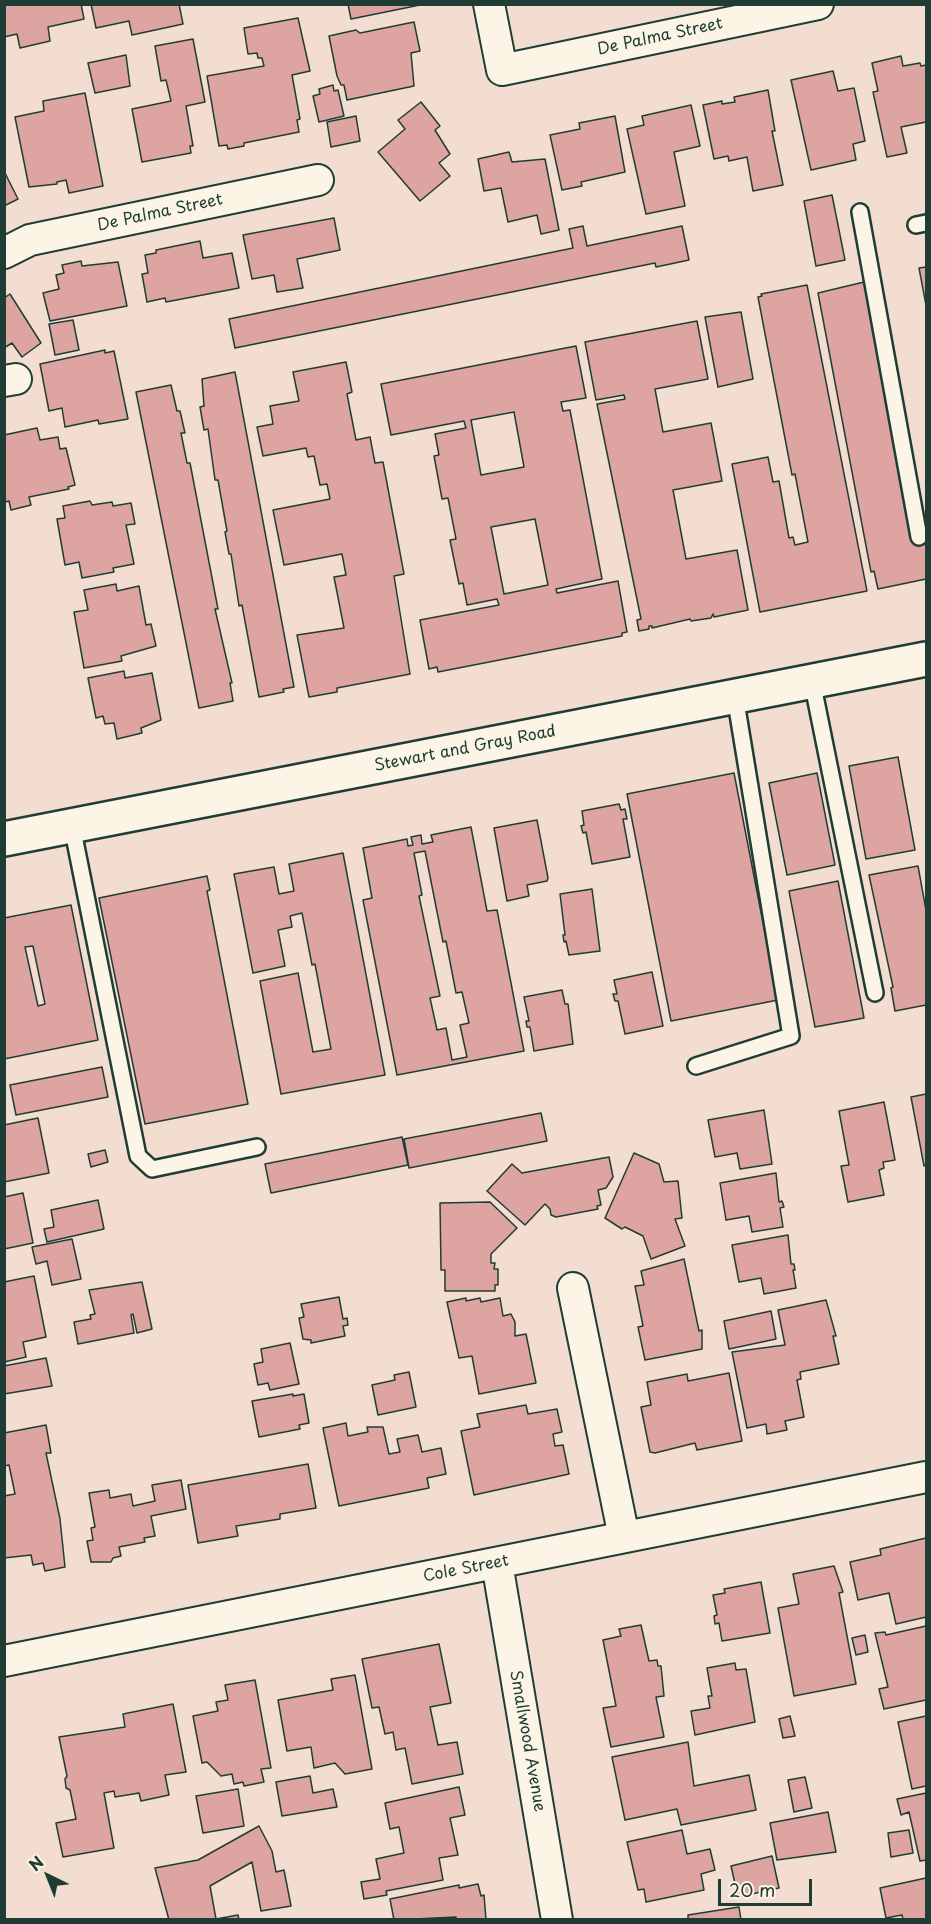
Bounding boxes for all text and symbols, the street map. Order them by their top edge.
street label: De Palma Street [596,14,724,60]
street label: De Palma Street [96,190,224,236]
street label: Stewart and Gray Road [373,722,557,776]
street label: Cole Street [422,1551,510,1587]
street label: Smallwood Avenue [505,1669,549,1813]
north arrow [18,1846,78,1906]
text: N [23,1850,49,1876]
scale bar [721,1867,816,1905]
text: 20 m [729,1876,775,1903]

